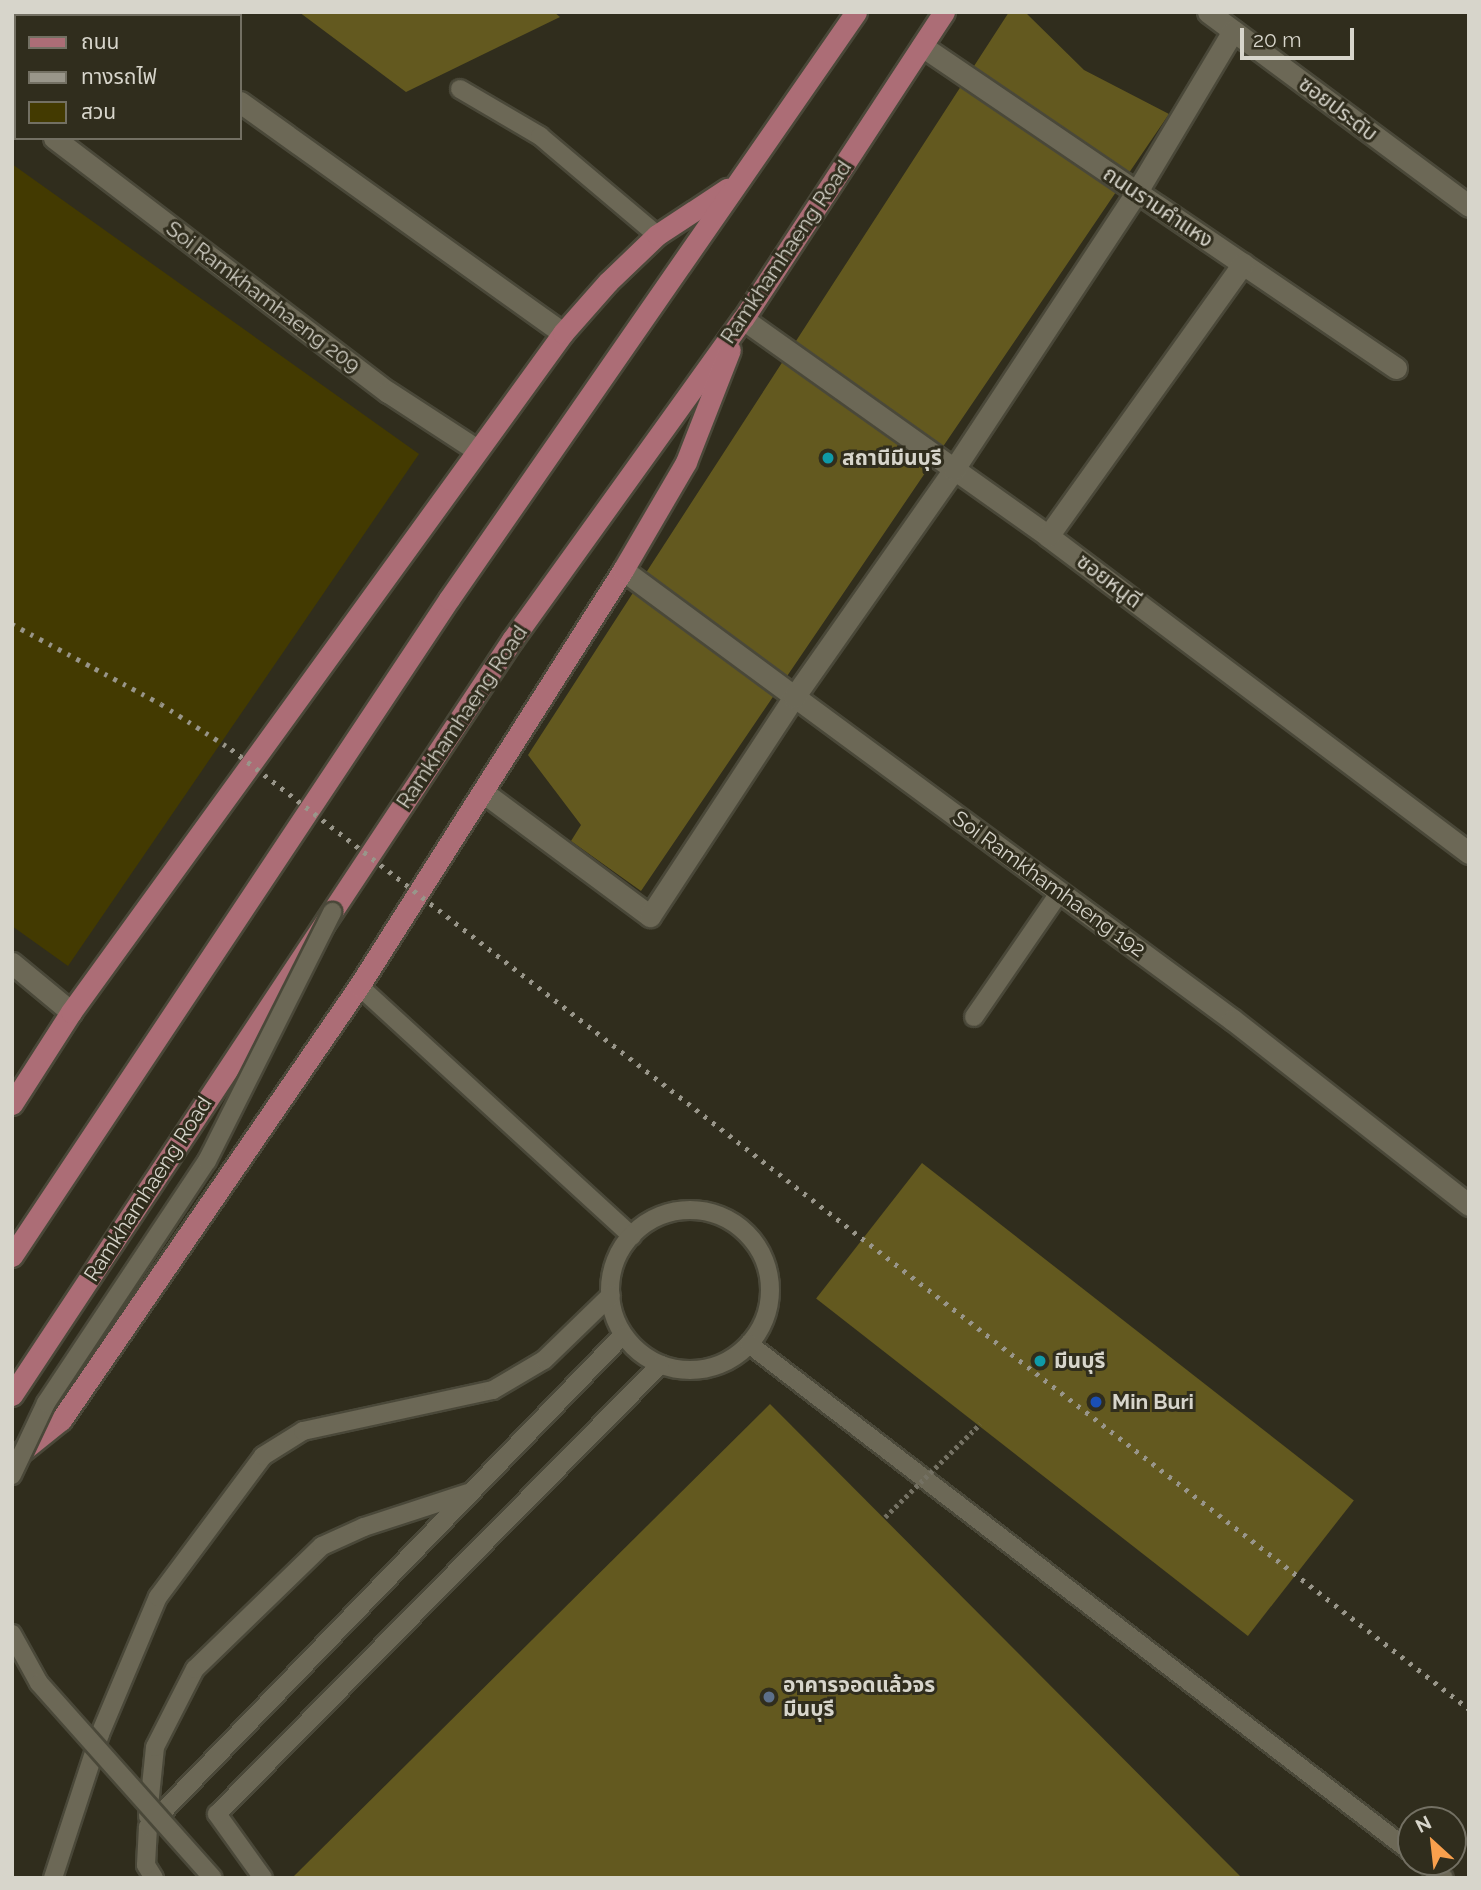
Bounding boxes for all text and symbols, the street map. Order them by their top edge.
legend [14,14,242,140]
scale bar [1243,14,1357,58]
text: 20 m [1253,27,1301,52]
text: ถนน [81,29,119,54]
text: ทางรถไฟ [81,64,157,89]
street label: ซอยประดับ [1294,71,1382,147]
text: สวน [81,99,116,124]
street label: Ramkhamhaeng Road [715,156,857,348]
street label: ถนนรามคำแหง [1098,161,1218,253]
street label: Soi Ramkhamhaeng 209 [161,216,365,378]
place label: สถานีมีนบุรี [842,445,942,471]
marker: สถานีมีนบุรี [820,450,836,466]
street label: ซอยหนูดี [1072,549,1146,613]
street label: Ramkhamhaeng Road [391,621,533,813]
street label: Soi Ramkhamhaeng 192 [948,806,1150,962]
street label: Ramkhamhaeng Road [79,1092,217,1286]
place label: มีนบุรี [1054,1348,1105,1374]
marker: มีนบุรี [1032,1353,1048,1369]
place label: Min Buri [1112,1389,1194,1415]
marker: Min Buri [1086,1392,1106,1412]
place label: อาคารจอดแล้วจร มีนบุรี [783,1672,935,1722]
marker: อาคารจอดแล้วจร มีนบุรี [761,1689,777,1705]
north arrow [1397,1806,1467,1876]
text: N [1412,1811,1435,1837]

